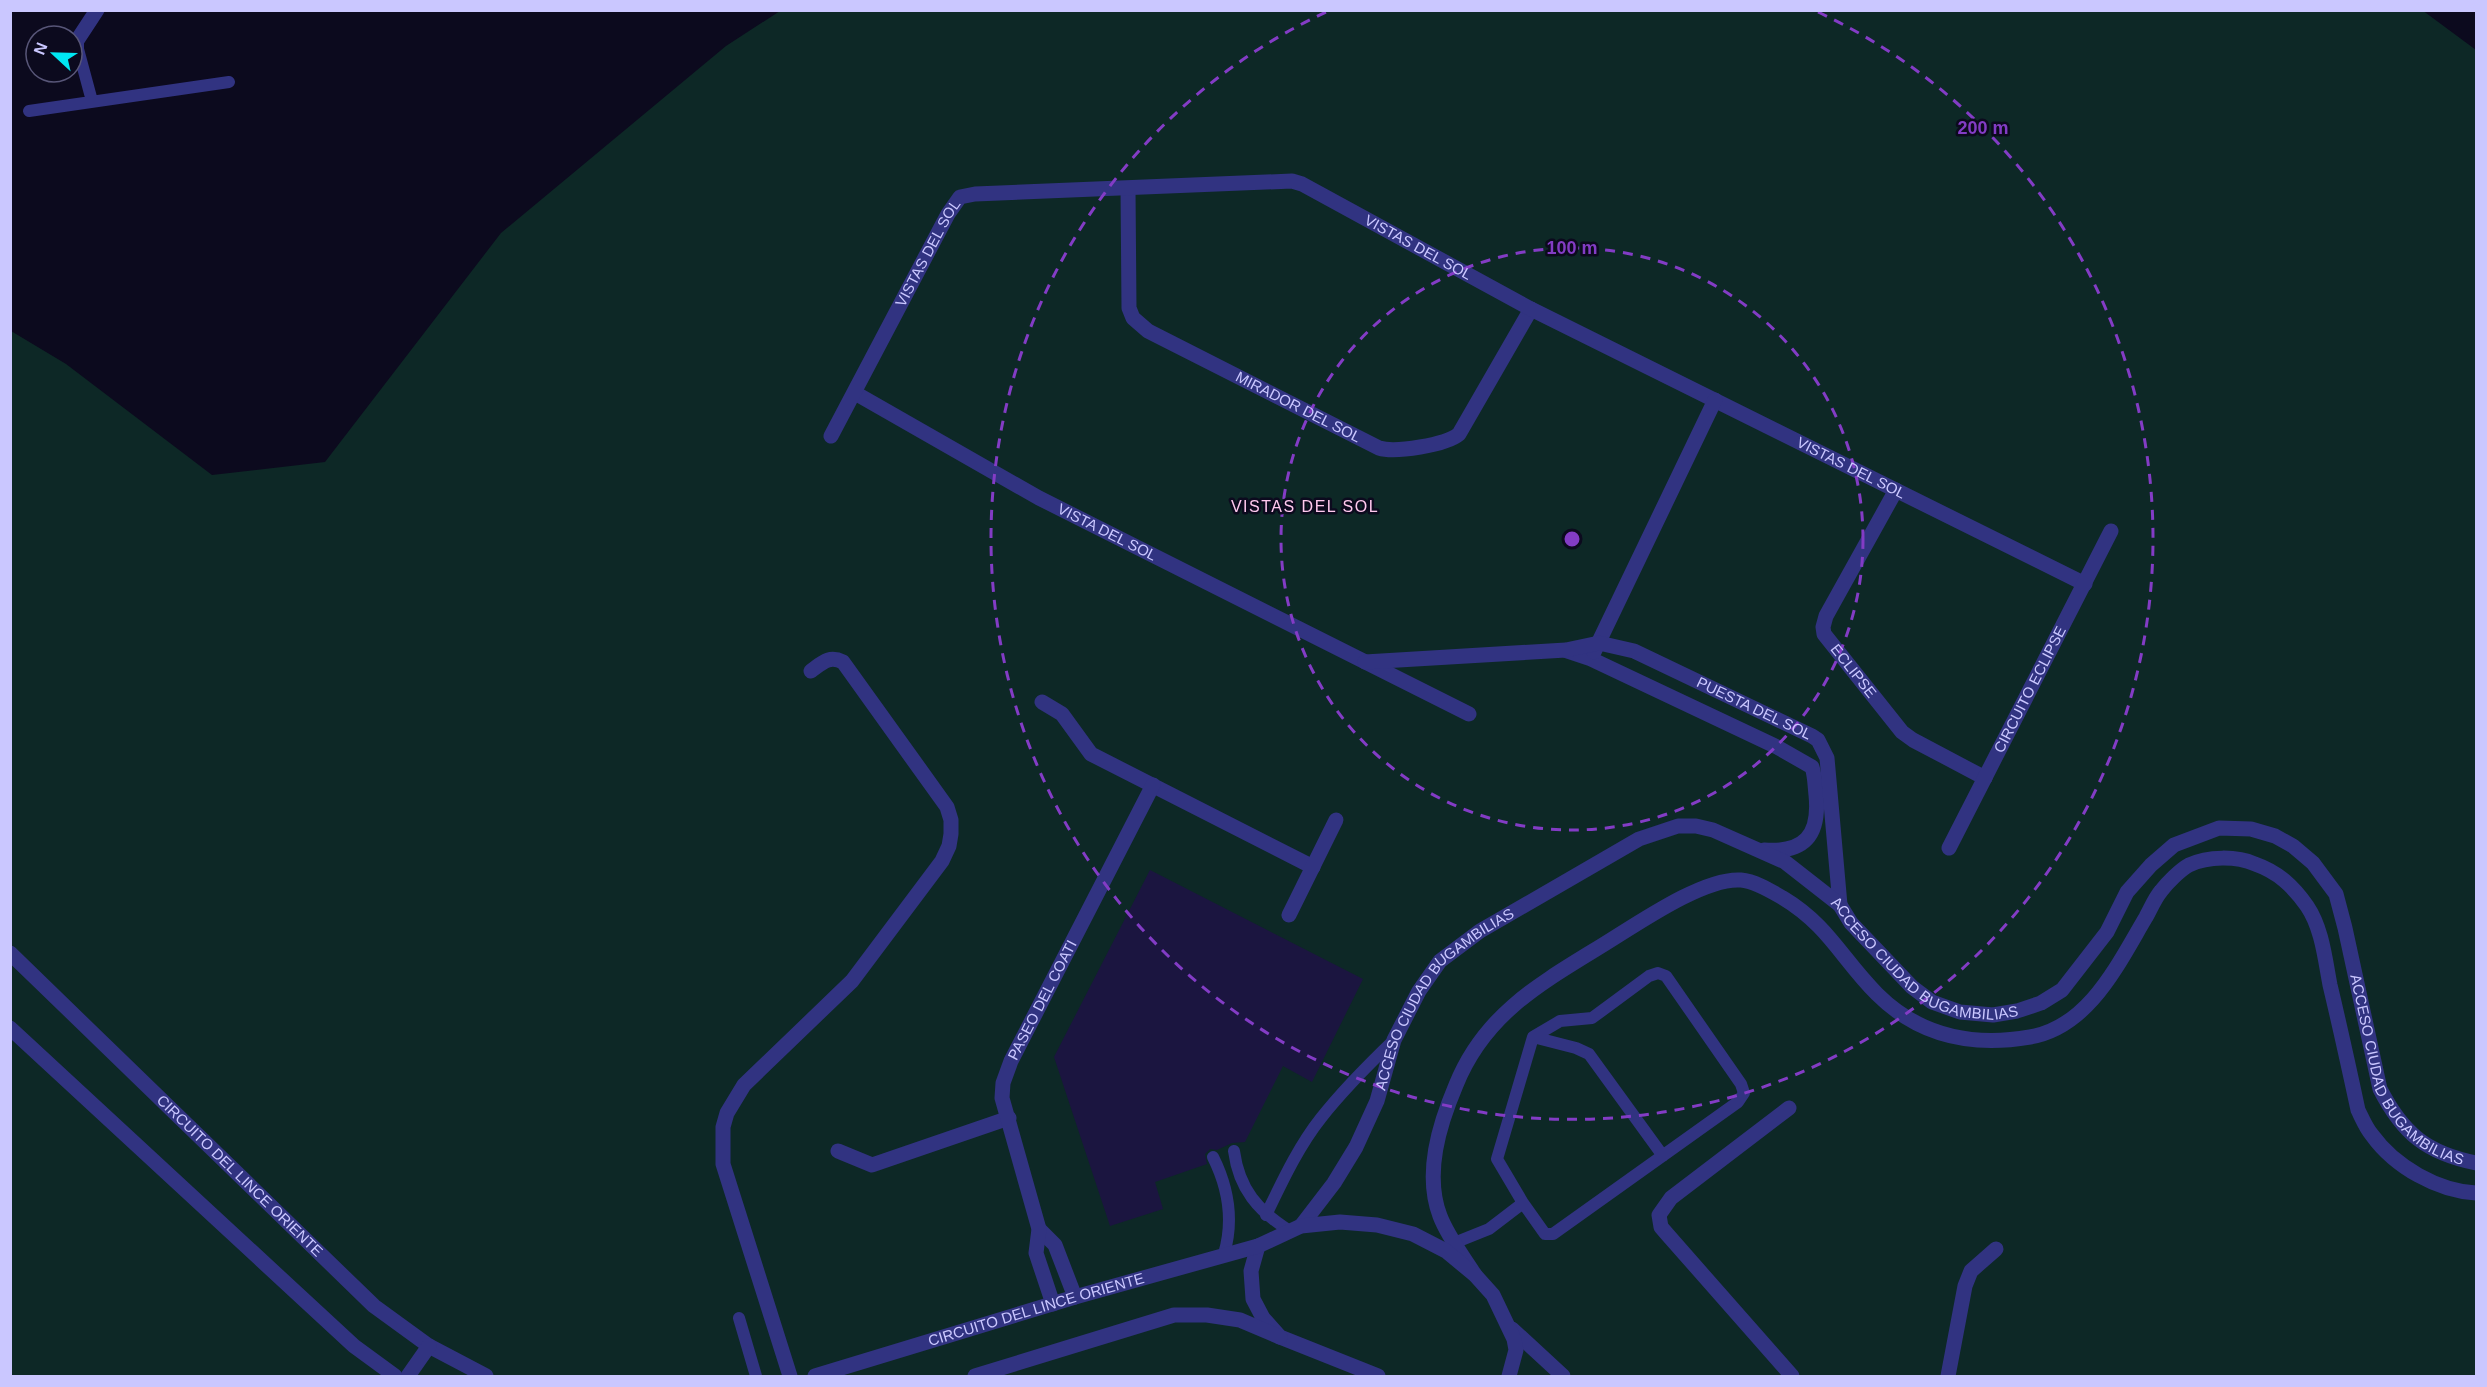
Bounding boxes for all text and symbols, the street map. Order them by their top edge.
north arrow [24,24,84,84]
text: N [31,40,51,57]
text: 200 m [1957,118,2009,138]
street label: VISTAS DEL SOL [892,196,964,309]
street label: VISTAS DEL SOL [1362,211,1475,283]
text: 100 m [1546,238,1598,258]
street label: MIRADOR DEL SOL [1233,368,1364,445]
street label: VISTAS DEL SOL [1794,433,1909,502]
district label: VISTAS DEL SOL [1231,498,1379,515]
street label: VISTA DEL SOL [1055,500,1160,564]
centre of rings [1562,529,1582,549]
street label: CIRCUITO ECLIPSE [1990,623,2069,755]
street label: ECLIPSE [1828,641,1880,701]
street label: PUESTA DEL SOL [1694,673,1814,743]
street label: ACCESO CIUDAD BUGAMBILIAS [1829,893,2019,1023]
street label: ACCESO CIUDAD BUGAMBILIAS [1371,904,1517,1092]
street label: PASEO DEL COATI [1004,937,1080,1063]
street label: ACCESO CIUDAD BUGAMBILIAS [2347,972,2466,1168]
street label: CIRCUITO DEL LINCE ORIENTE [154,1091,327,1260]
street label: CIRCUITO DEL LINCE ORIENTE [926,1269,1146,1349]

